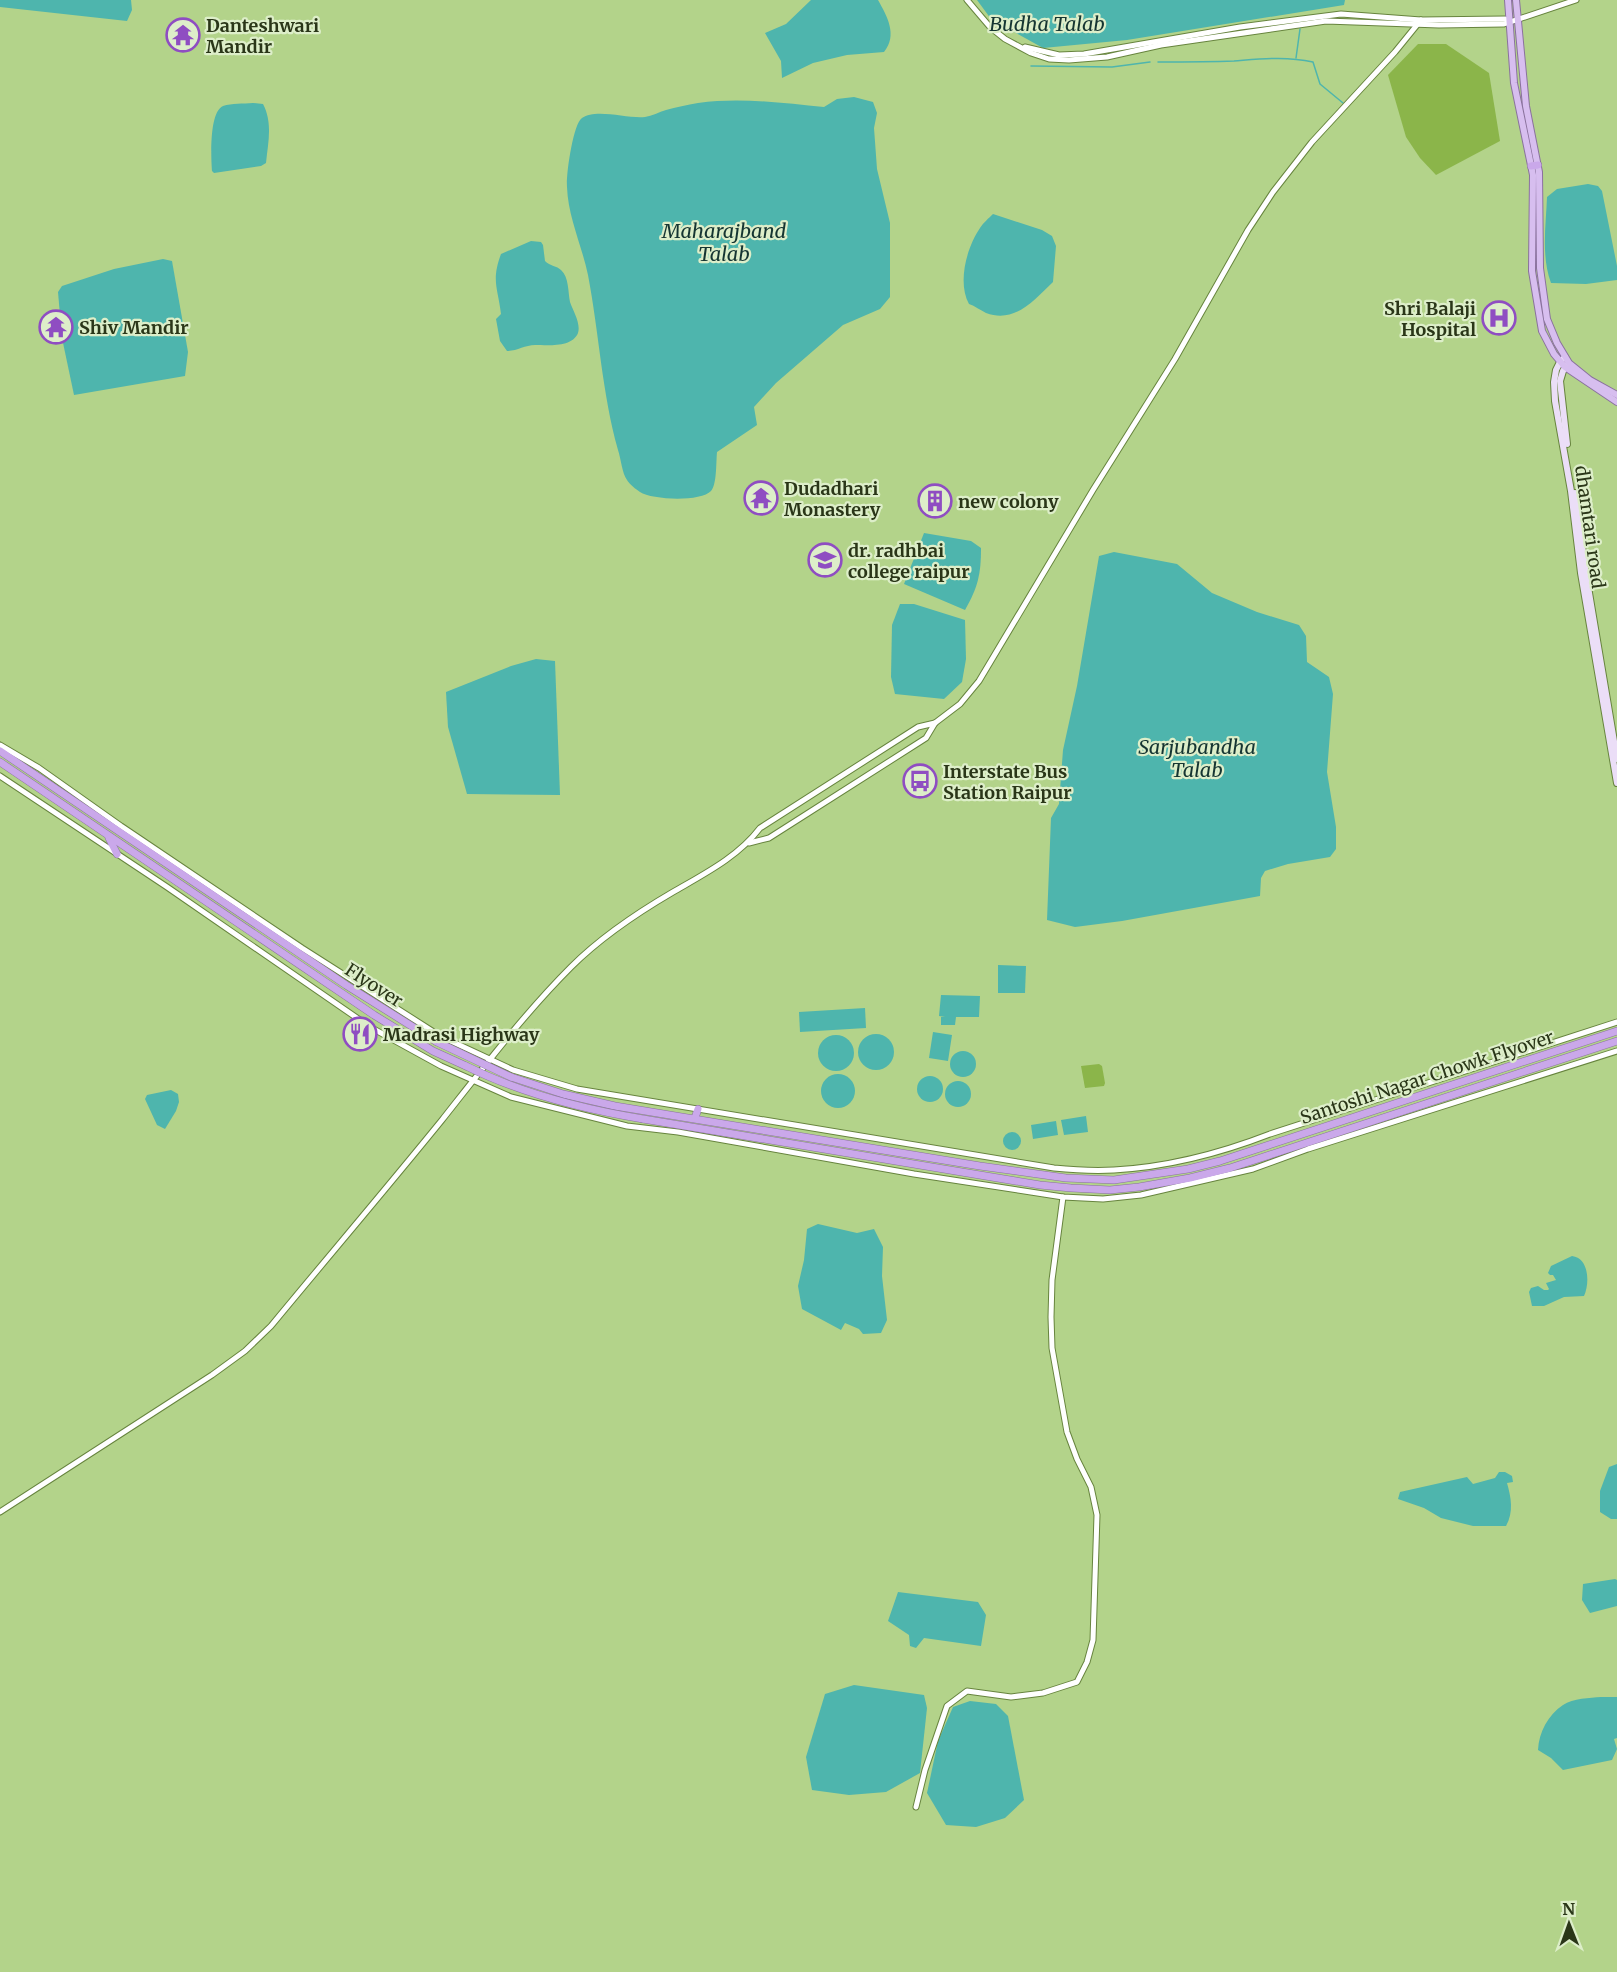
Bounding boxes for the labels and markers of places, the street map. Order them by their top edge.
place label: Danteshwari Mandir [206,14,319,58]
temple icon: Danteshwari Mandir [165,17,201,53]
place label: Shri Balaji Hospital [1384,297,1476,341]
hospital icon: Shri Balaji Hospital [1481,300,1517,336]
temple icon: Shiv Mandir [38,309,74,345]
place label: Shiv Mandir [79,316,189,339]
place label: Dudadhari Monastery [784,477,881,521]
temple icon: Dudadhari Monastery [743,480,779,516]
building icon: new colony [917,483,953,519]
place label: new colony [958,490,1059,513]
place label: dr. radhbai college raipur [848,539,970,583]
school or university icon: dr. radhbai college raipur [807,542,843,578]
place label: Interstate Bus Station Raipur [943,760,1072,804]
bus stop icon: Interstate Bus Station Raipur [902,763,938,799]
restaurant icon: Madrasi Highway [342,1016,378,1052]
place label: Madrasi Highway [383,1023,540,1046]

